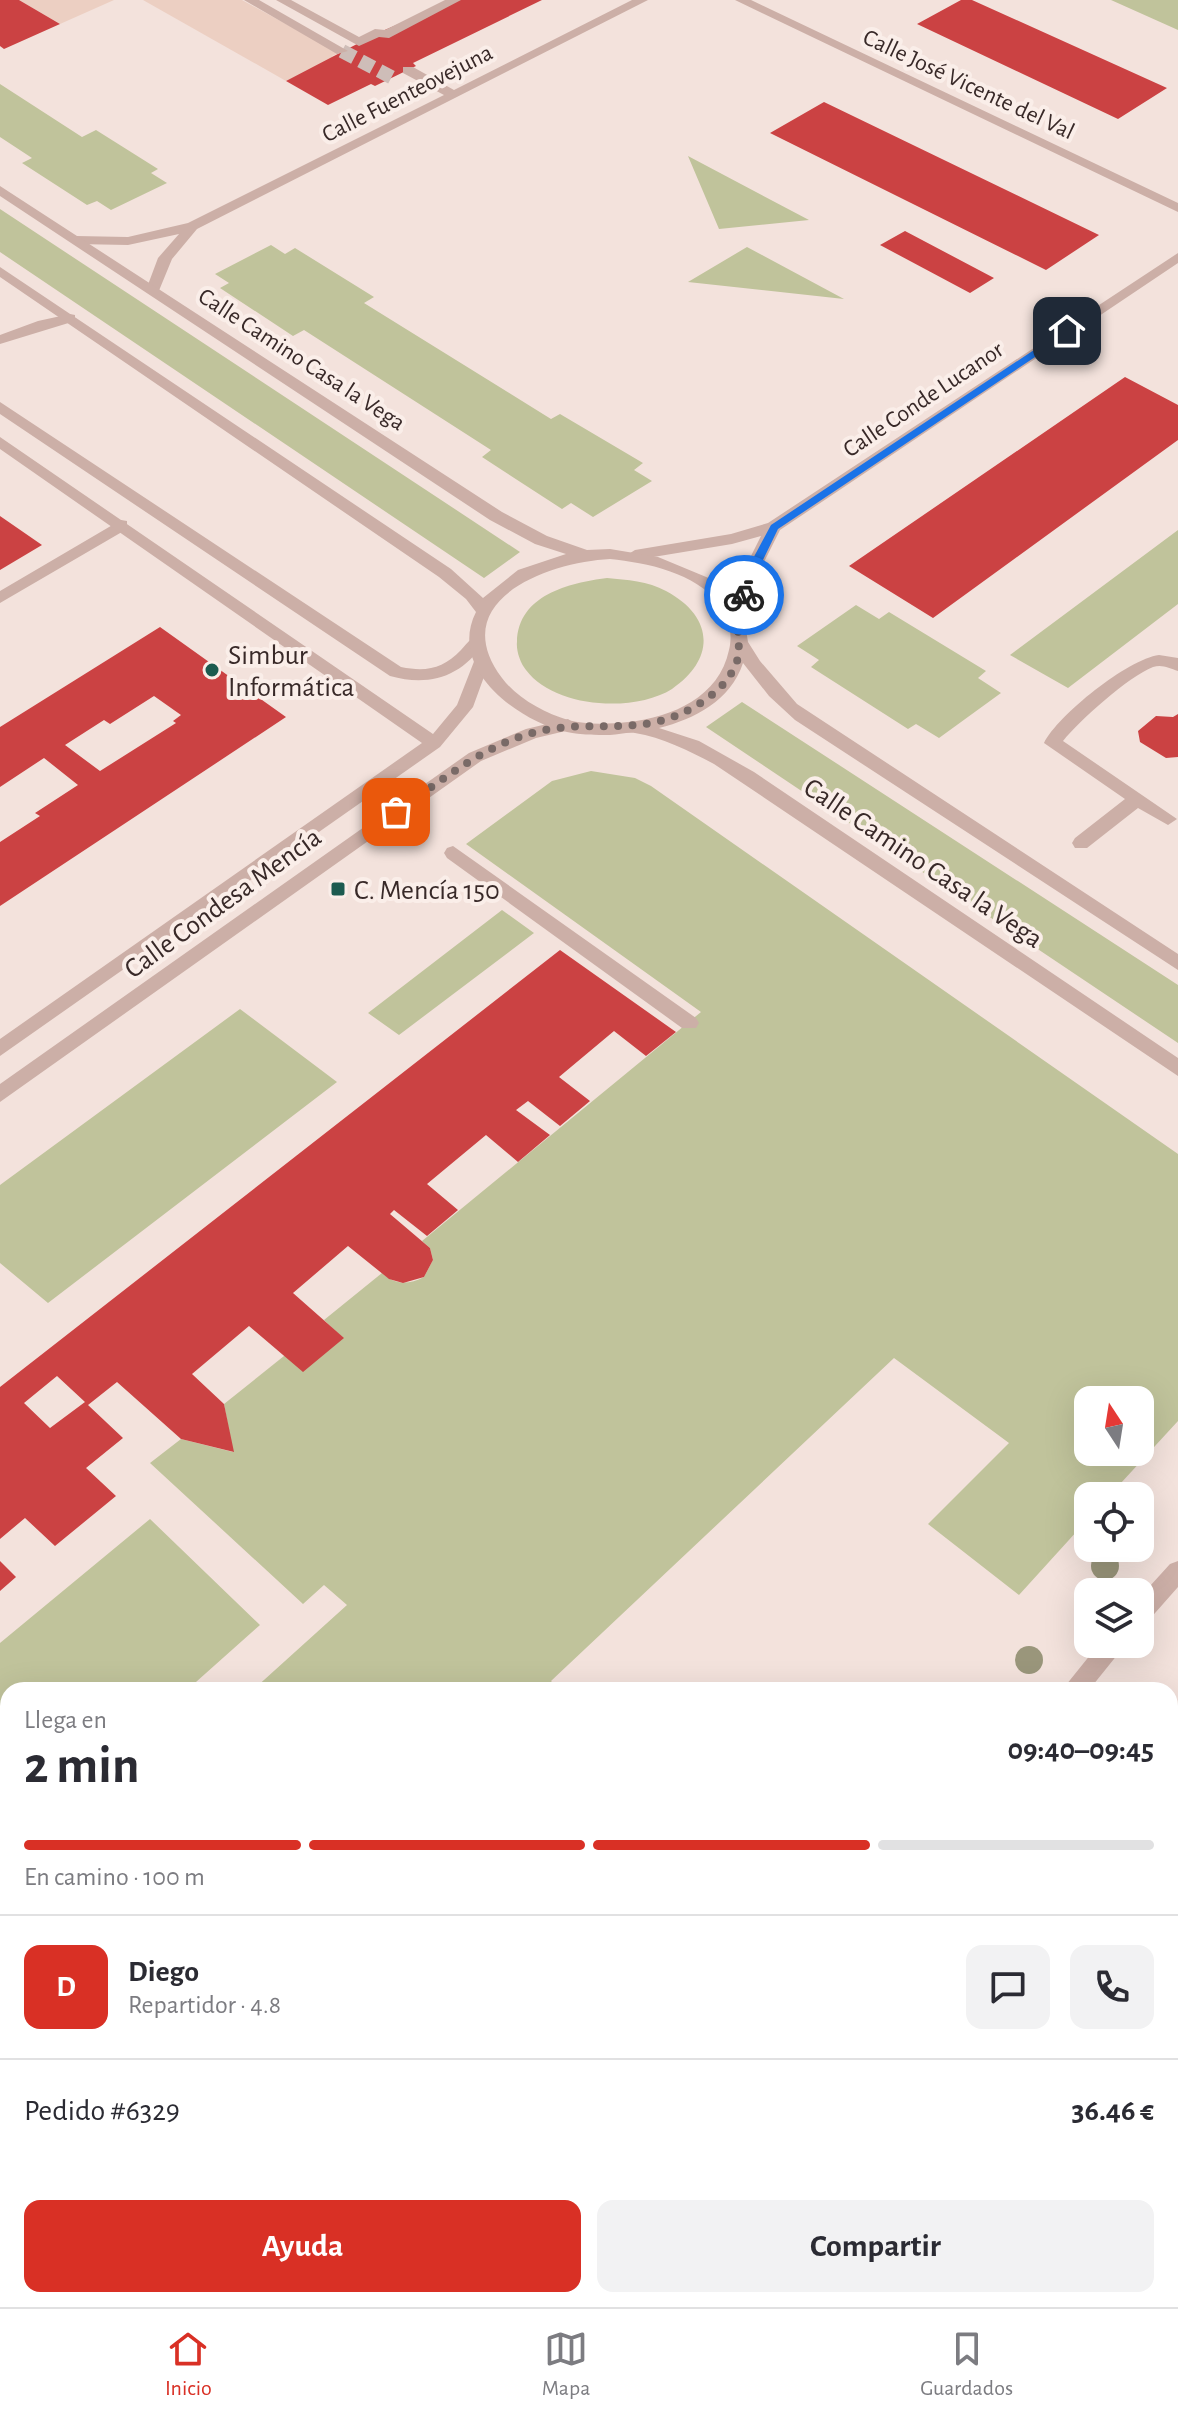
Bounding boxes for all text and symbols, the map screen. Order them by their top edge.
street label: Calle José Vicente del Val [859,25,1078,144]
street label: Calle Fuenteovejuna [318,41,497,147]
street label: Calle Camino Casa la Vega [194,284,409,436]
pin [1033,297,1101,365]
icon: home [1045,309,1089,353]
street label: Calle Conde Lucanor [839,337,1008,462]
courier [704,555,784,635]
icon: bike [722,573,766,617]
place label: Simbur Informática [228,642,354,702]
marker: Simbur Informática [203,661,221,679]
street label: Calle Camino Casa la Vega [798,773,1047,954]
pin [362,778,430,846]
icon: bag [374,790,418,834]
street label: Calle Condesa Mencía [120,823,327,984]
place label: C. Mencía 150 [354,877,500,905]
marker: C. Mencía 150 [329,880,347,898]
north arrow [1074,1386,1154,1466]
map controls [1074,1386,1154,1658]
button: locate [1074,1482,1154,1562]
button: layers [1074,1578,1154,1658]
text: Llega en [24,1707,107,1733]
text: 09:40–09:45 [1007,1735,1154,1765]
text: 2 min [24,1740,139,1792]
text: En camino · 100 m [24,1864,205,1890]
button: chat [966,1945,1050,2029]
button: phone [1070,1945,1154,2029]
text: Diego [128,1957,199,1987]
text: D [56,1972,76,2002]
text: Repartidor · 4.8 [128,1992,281,2018]
text: Pedido #6329 [24,2096,180,2126]
text: 36.46 € [1072,2096,1154,2126]
button: Ayuda [24,2200,581,2292]
button: Compartir [597,2200,1154,2292]
tab: Inicio [165,2327,212,2401]
tab: Mapa [542,2327,590,2401]
tab: Guardados [920,2327,1013,2401]

